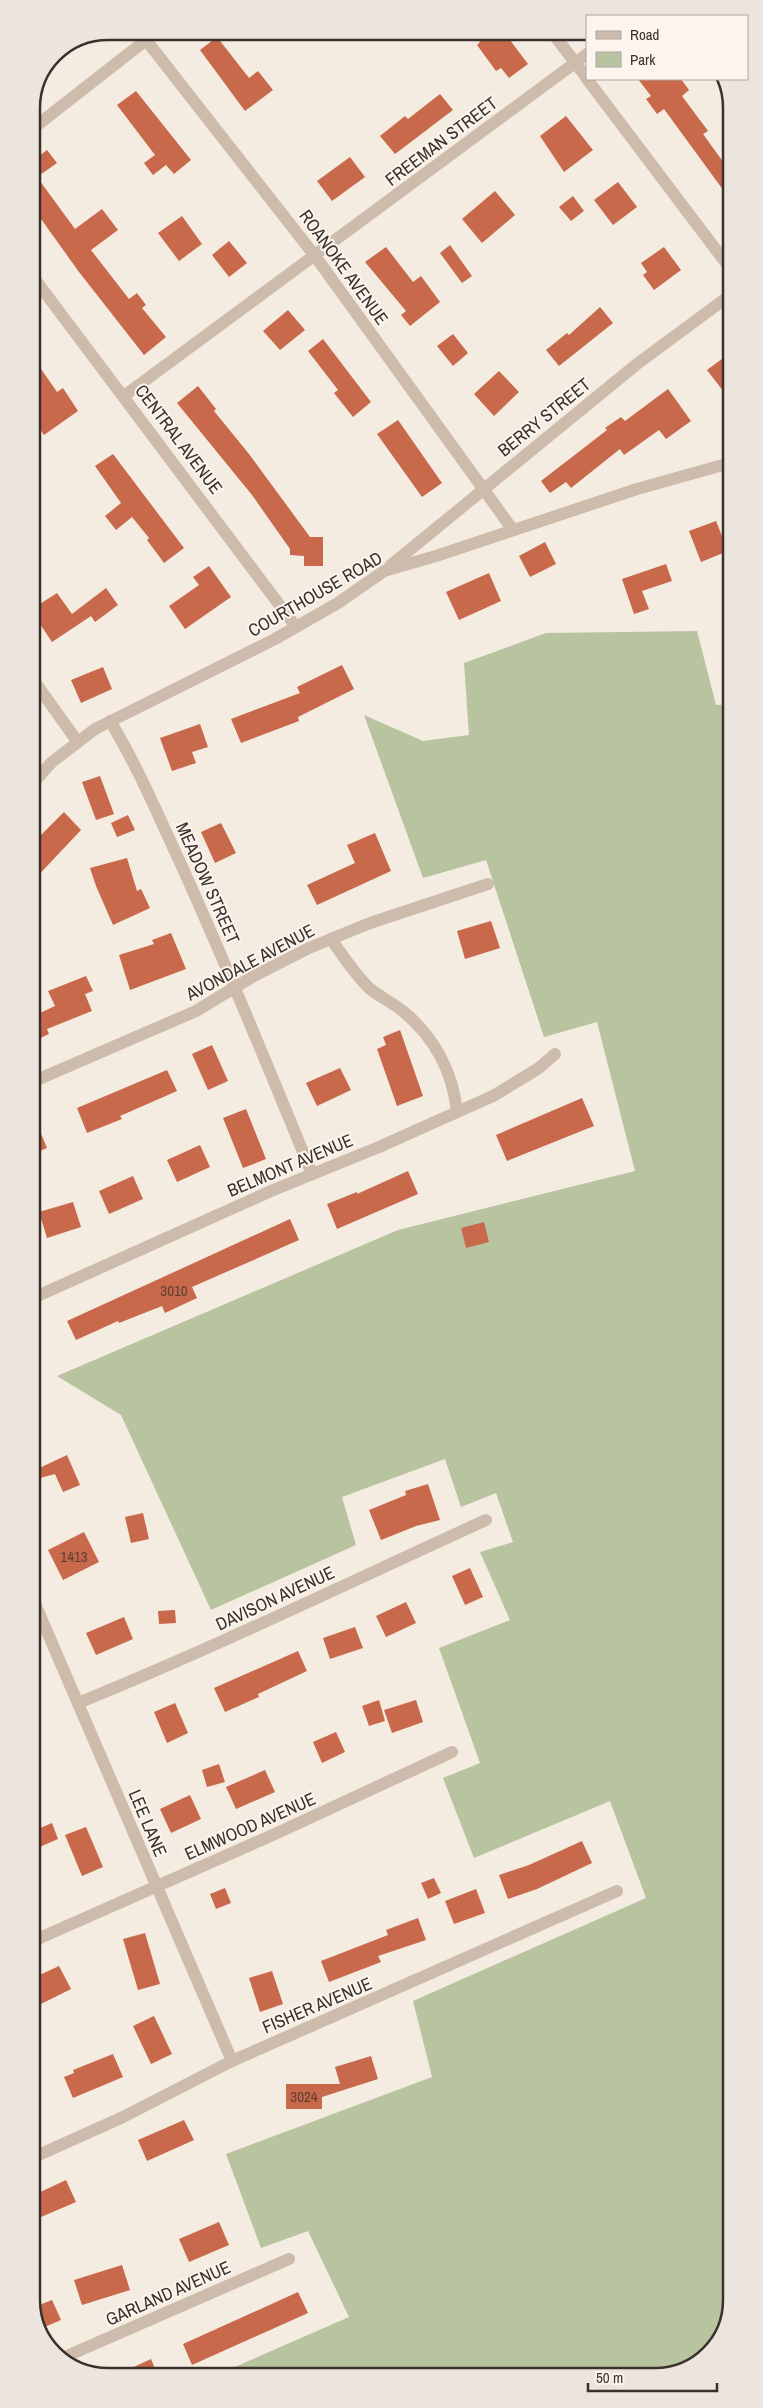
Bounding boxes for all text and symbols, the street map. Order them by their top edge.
legend [586,15,748,80]
text: Road [630,24,659,45]
text: Park [630,49,656,70]
street label: FREEMAN STREET [380,91,502,191]
street label: ROANOKE AVENUE [294,204,394,330]
street label: BERRY STREET [492,372,596,462]
street label: CENTRAL AVENUE [130,379,228,499]
street label: COURTHOUSE ROAD [243,545,387,643]
street label: MEADOW STREET [170,818,246,948]
street label: AVONDALE AVENUE [180,918,319,1007]
street label: BELMONT AVENUE [223,1127,357,1203]
house number: 3010 [160,1280,188,1301]
house number: 1413 [60,1546,88,1567]
street label: DAVISON AVENUE [212,1560,338,1636]
street label: LEE LANE [123,1786,173,1860]
street label: ELMWOOD AVENUE [181,1786,319,1866]
street label: FISHER AVENUE [258,1971,376,2039]
house number: 3024 [290,2086,318,2107]
street label: GARLAND AVENUE [102,2254,234,2332]
scale bar [588,2360,717,2392]
text: 50 m [596,2367,623,2388]

